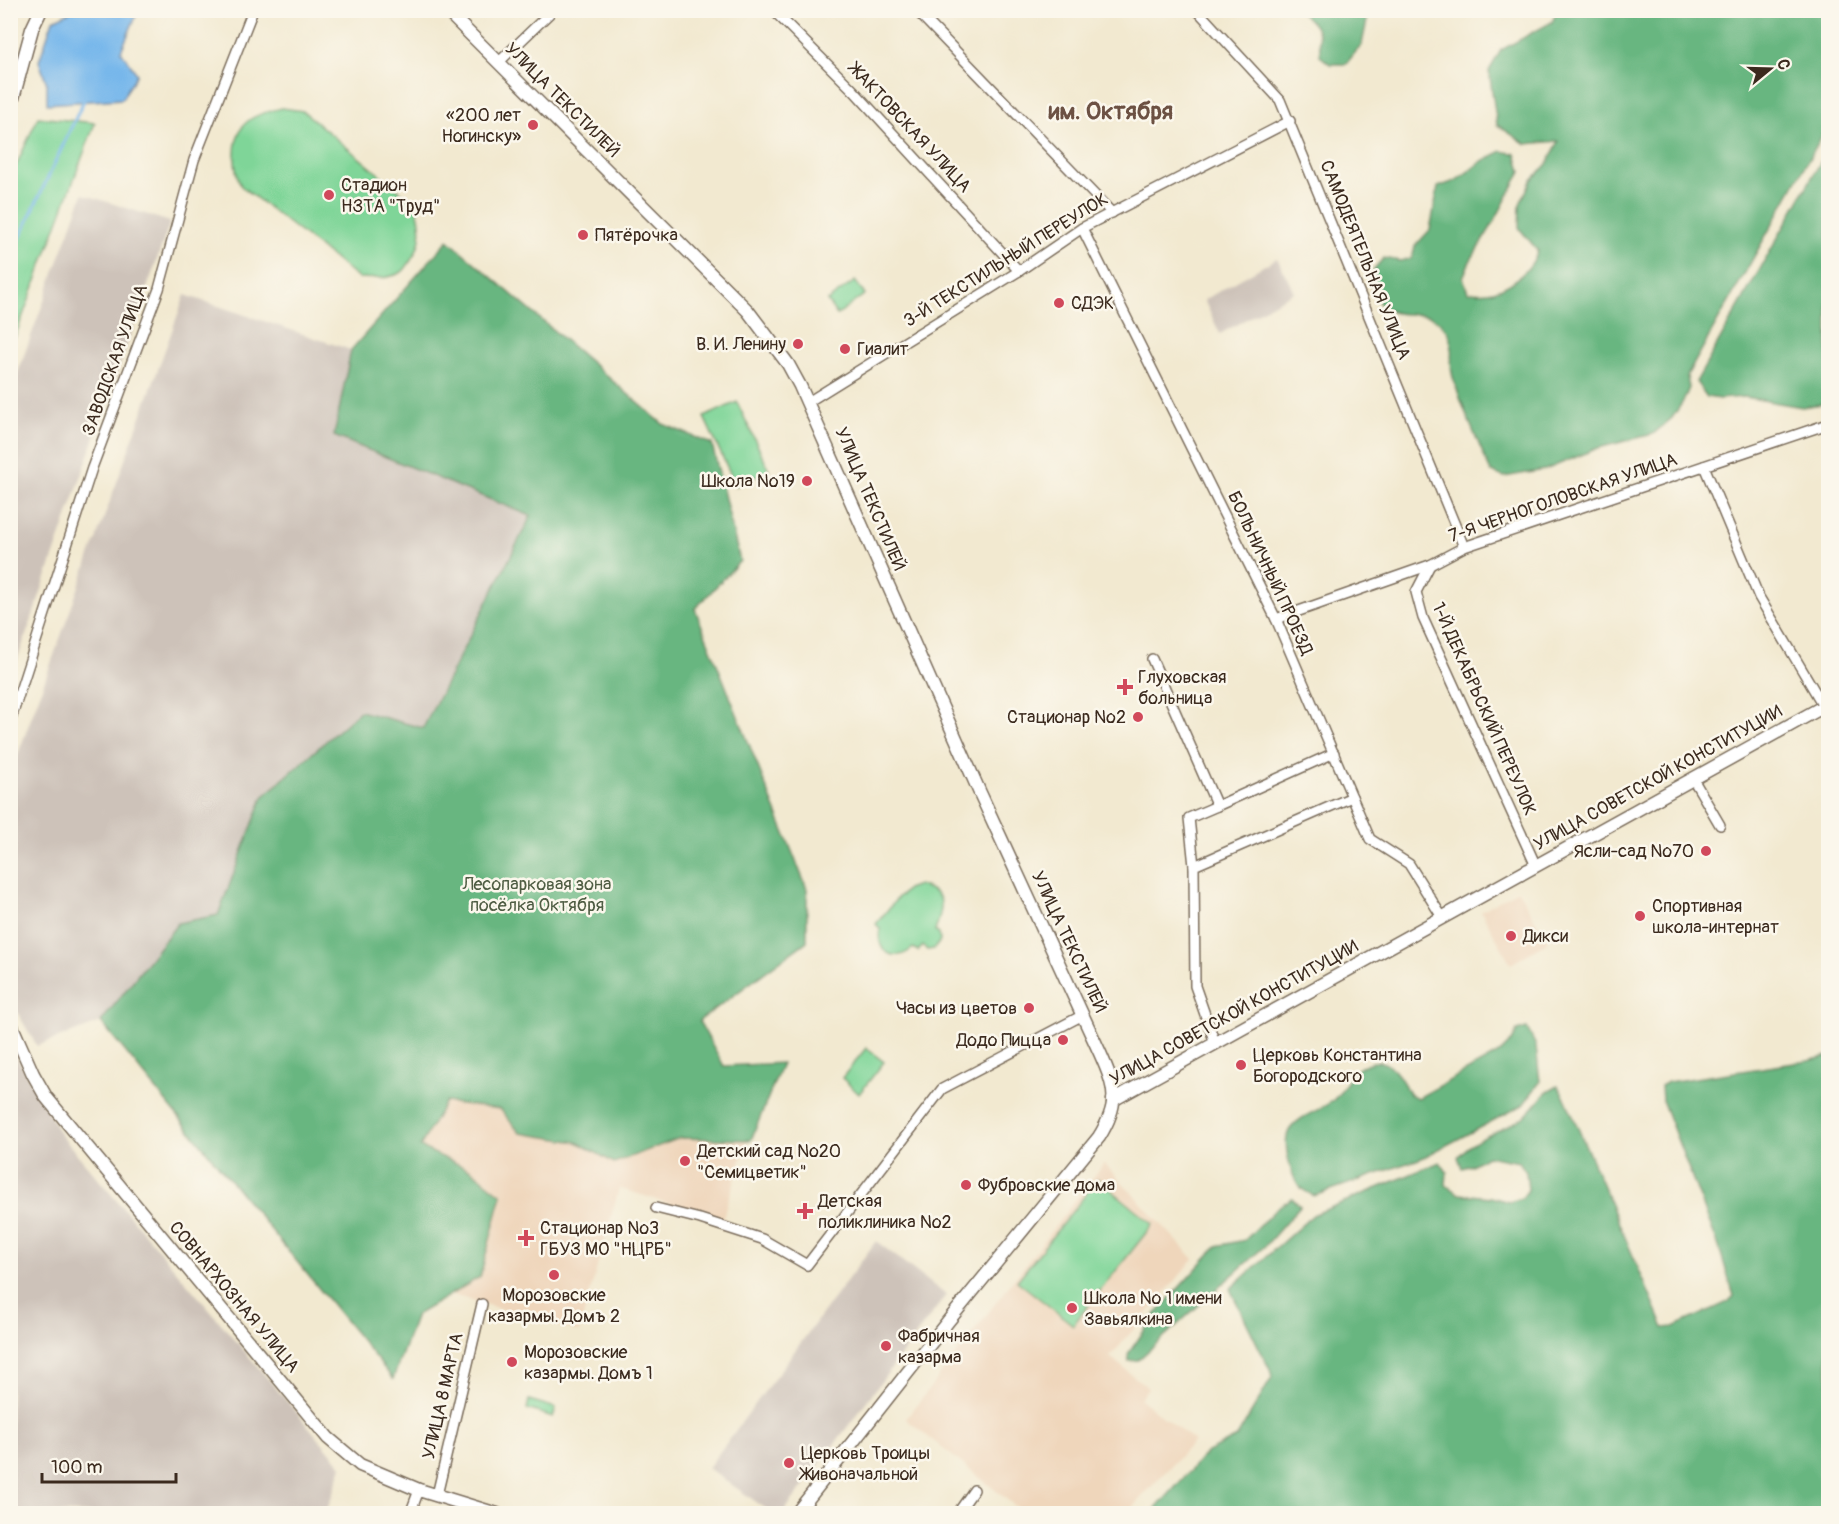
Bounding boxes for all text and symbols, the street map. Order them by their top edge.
street label: УЛИЦА ТЕКСТИЛЕЙ [500,38,624,162]
north arrow [1740,39,1800,99]
street label: ЖАКТОВСКАЯ УЛИЦА [842,56,976,198]
text: С [1772,57,1794,72]
district label: им. Октября [1048,97,1173,126]
place label: «200 лет Ногинску» [442,104,521,148]
marker: «200 лет Ногинску» [526,118,540,132]
street label: САМОДЕЯТЕЛЬНАЯ УЛИЦА [1314,157,1416,363]
place label: Стадион НЗТА "Труд" [341,174,440,218]
marker: Стадион НЗТА "Труд" [322,188,336,202]
street label: 3-Й ТЕКСТИЛЬНЫЙ ПЕРЕУЛОК [900,188,1112,332]
place label: Пятёрочка [595,224,678,247]
marker: Пятёрочка [576,228,590,242]
street label: ЗАВОДСКАЯ УЛИЦА [77,281,153,439]
place label: СДЭК [1071,292,1114,315]
marker: СДЭК [1052,296,1066,310]
place label: В. И. Ленину [696,333,786,356]
marker: В. И. Ленину [791,337,805,351]
place label: Гиалит [857,338,909,361]
marker: Гиалит [838,342,852,356]
street label: УЛИЦА ТЕКСТИЛЕЙ [829,424,911,574]
street label: 7-Я ЧЕРНОГОЛОВСКАЯ УЛИЦА [1446,448,1681,548]
place label: Школа №19 [701,470,795,493]
marker: Школа №19 [800,474,814,488]
street label: БОЛЬНИЧНЫЙ ПРОЕЗД [1222,487,1318,659]
street label: 1-Й ДЕКАБРЬСКИЙ ПЕРЕУЛОК [1427,599,1541,819]
place label: Глуховская больница [1138,666,1227,710]
marker: Глуховская больница [1116,678,1134,696]
street label: УЛИЦА СОВЕТСКОЙ КОНСТИТУЦИИ [1530,700,1786,856]
place label: Стационар №2 [1007,706,1126,729]
marker: Стационар №2 [1131,710,1145,724]
place label: Ясли-сад №70 [1573,840,1694,863]
marker: Ясли-сад №70 [1699,844,1713,858]
street label: УЛИЦА ТЕКСТИЛЕЙ [1026,868,1112,1017]
park label: Лесопарковая зона посёлка Октября [462,873,611,917]
place label: Спортивная школа-интернат [1652,895,1779,939]
marker: Спортивная школа-интернат [1633,909,1647,923]
place label: Дикси [1522,925,1568,948]
marker: Дикси [1504,929,1518,943]
street label: УЛИЦА СОВЕТСКОЙ КОНСТИТУЦИИ [1106,935,1362,1091]
place label: Часы из цветов [896,997,1017,1020]
marker: Часы из цветов [1022,1001,1036,1015]
place label: Додо Пицца [955,1029,1051,1052]
marker: Додо Пицца [1056,1033,1070,1047]
place label: Церковь Константина Богородского [1253,1044,1422,1088]
marker: Церковь Константина Богородского [1234,1058,1248,1072]
place label: Детский сад №20 "Семицветик" [696,1140,841,1184]
marker: Детский сад №20 "Семицветик" [678,1154,692,1168]
place label: Фубровские дома [978,1174,1115,1197]
marker: Фубровские дома [959,1178,973,1192]
place label: Детская поликлиника №2 [817,1190,952,1234]
marker: Детская поликлиника №2 [796,1202,814,1220]
street label: СОВНАРХОЗНАЯ УЛИЦА [164,1216,304,1378]
place label: Стационар №3 ГБУЗ МО "НЦРБ" [540,1217,672,1261]
marker: Стационар №3 ГБУЗ МО "НЦРБ" [517,1229,535,1247]
marker: Морозовские казармы. Домъ 2 [547,1268,561,1282]
place label: Морозовские казармы. Домъ 2 [488,1284,620,1328]
place label: Школа № 1 имени Завьялкина [1084,1287,1222,1331]
marker: Школа № 1 имени Завьялкина [1065,1301,1079,1315]
place label: Фабричная казарма [898,1325,980,1369]
street label: УЛИЦА 8 МАРТА [417,1330,469,1461]
marker: Фабричная казарма [879,1339,893,1353]
place label: Морозовские казармы. Домъ 1 [524,1341,653,1385]
marker: Морозовские казармы. Домъ 1 [505,1355,519,1369]
place label: Церковь Троицы Живоначальной [798,1442,930,1486]
scale bar [42,1446,176,1484]
text: 100 m [51,1456,103,1479]
marker: Церковь Троицы Живоначальной [782,1456,796,1470]

